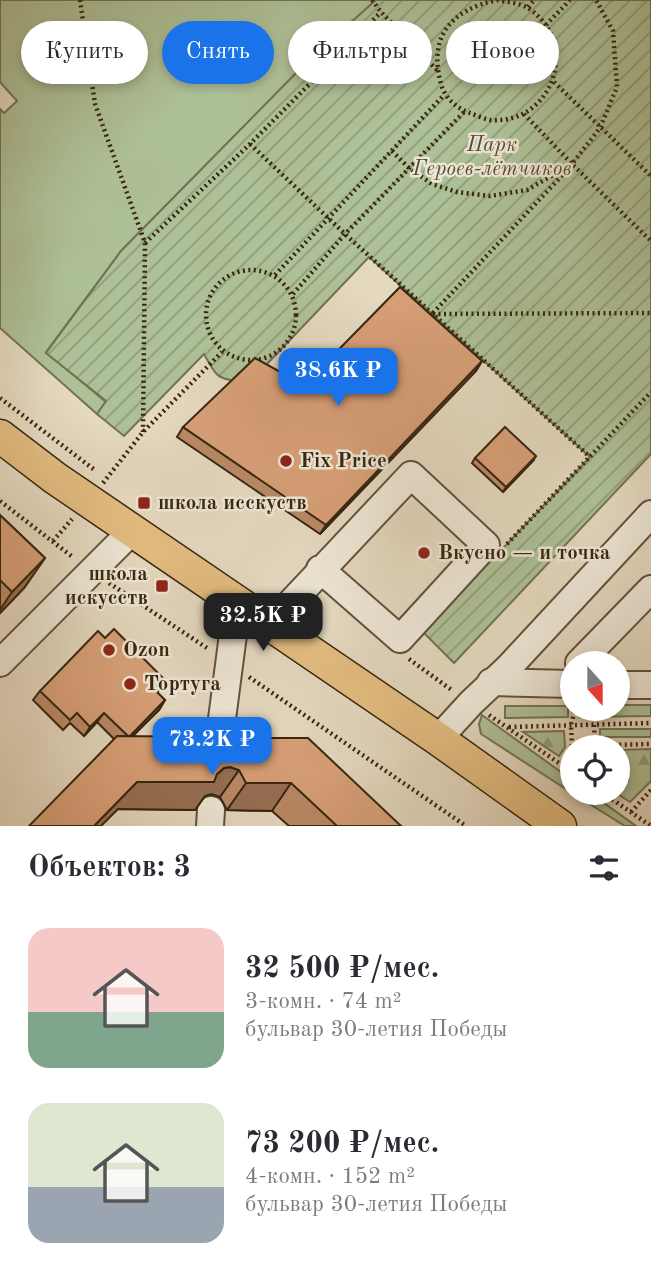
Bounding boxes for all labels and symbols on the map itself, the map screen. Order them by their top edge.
park label: Парк Героев-лётчиков [412,135,571,180]
pin: 38.6K ₽ [273,348,403,408]
place label: Fix Price [300,451,387,472]
marker: Fix Price [278,453,294,469]
place label: школа исскуств [158,493,307,514]
marker: школа исскуств [136,495,152,511]
place label: Вкусно — и точка [438,543,611,564]
marker: Вкусно — и точка [416,545,432,561]
place label: школа искусств [65,564,148,609]
marker: школа искусств [154,578,170,594]
pin: 32.5K ₽ [198,594,328,653]
place label: Ozon [123,640,170,661]
marker: Ozon [101,642,117,658]
north arrow [560,651,630,721]
place label: Тортуга [144,674,221,695]
marker: Тортуга [122,676,138,692]
pin: 73.2K ₽ [147,718,277,777]

